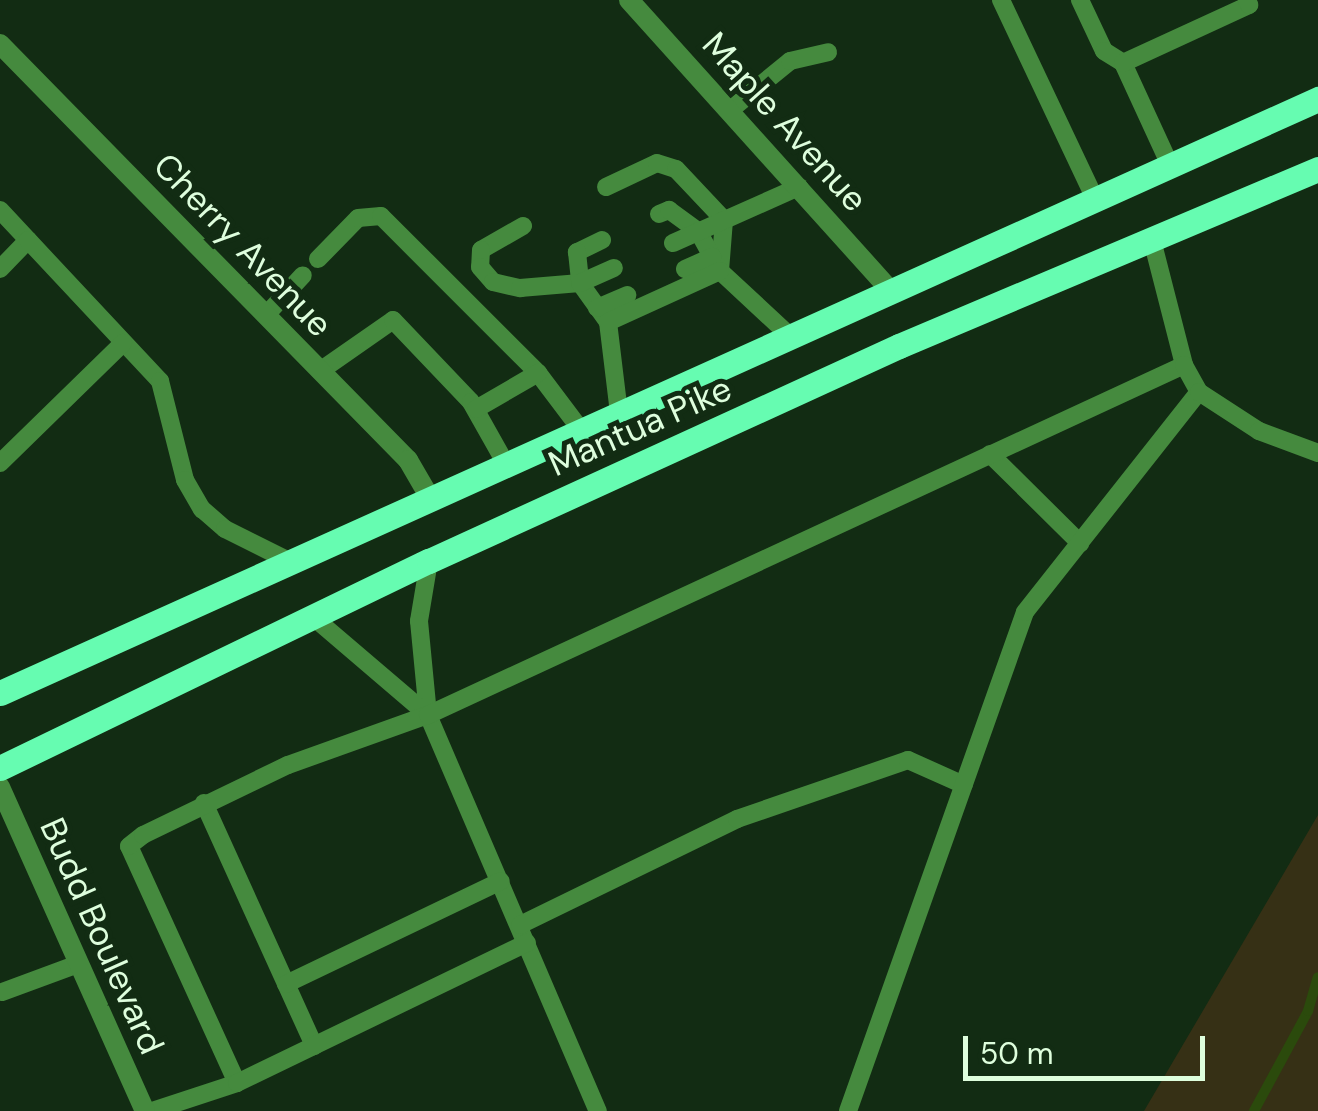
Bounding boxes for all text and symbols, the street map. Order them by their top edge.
street label: Maple Avenue [694,24,876,220]
street label: Cherry Avenue [145,145,341,345]
street label: Mantua Pike [542,367,738,485]
street label: Budd Boulevard [31,811,173,1061]
scale bar [968,1016,1210,1078]
text: 50 m [980,1034,1054,1073]

